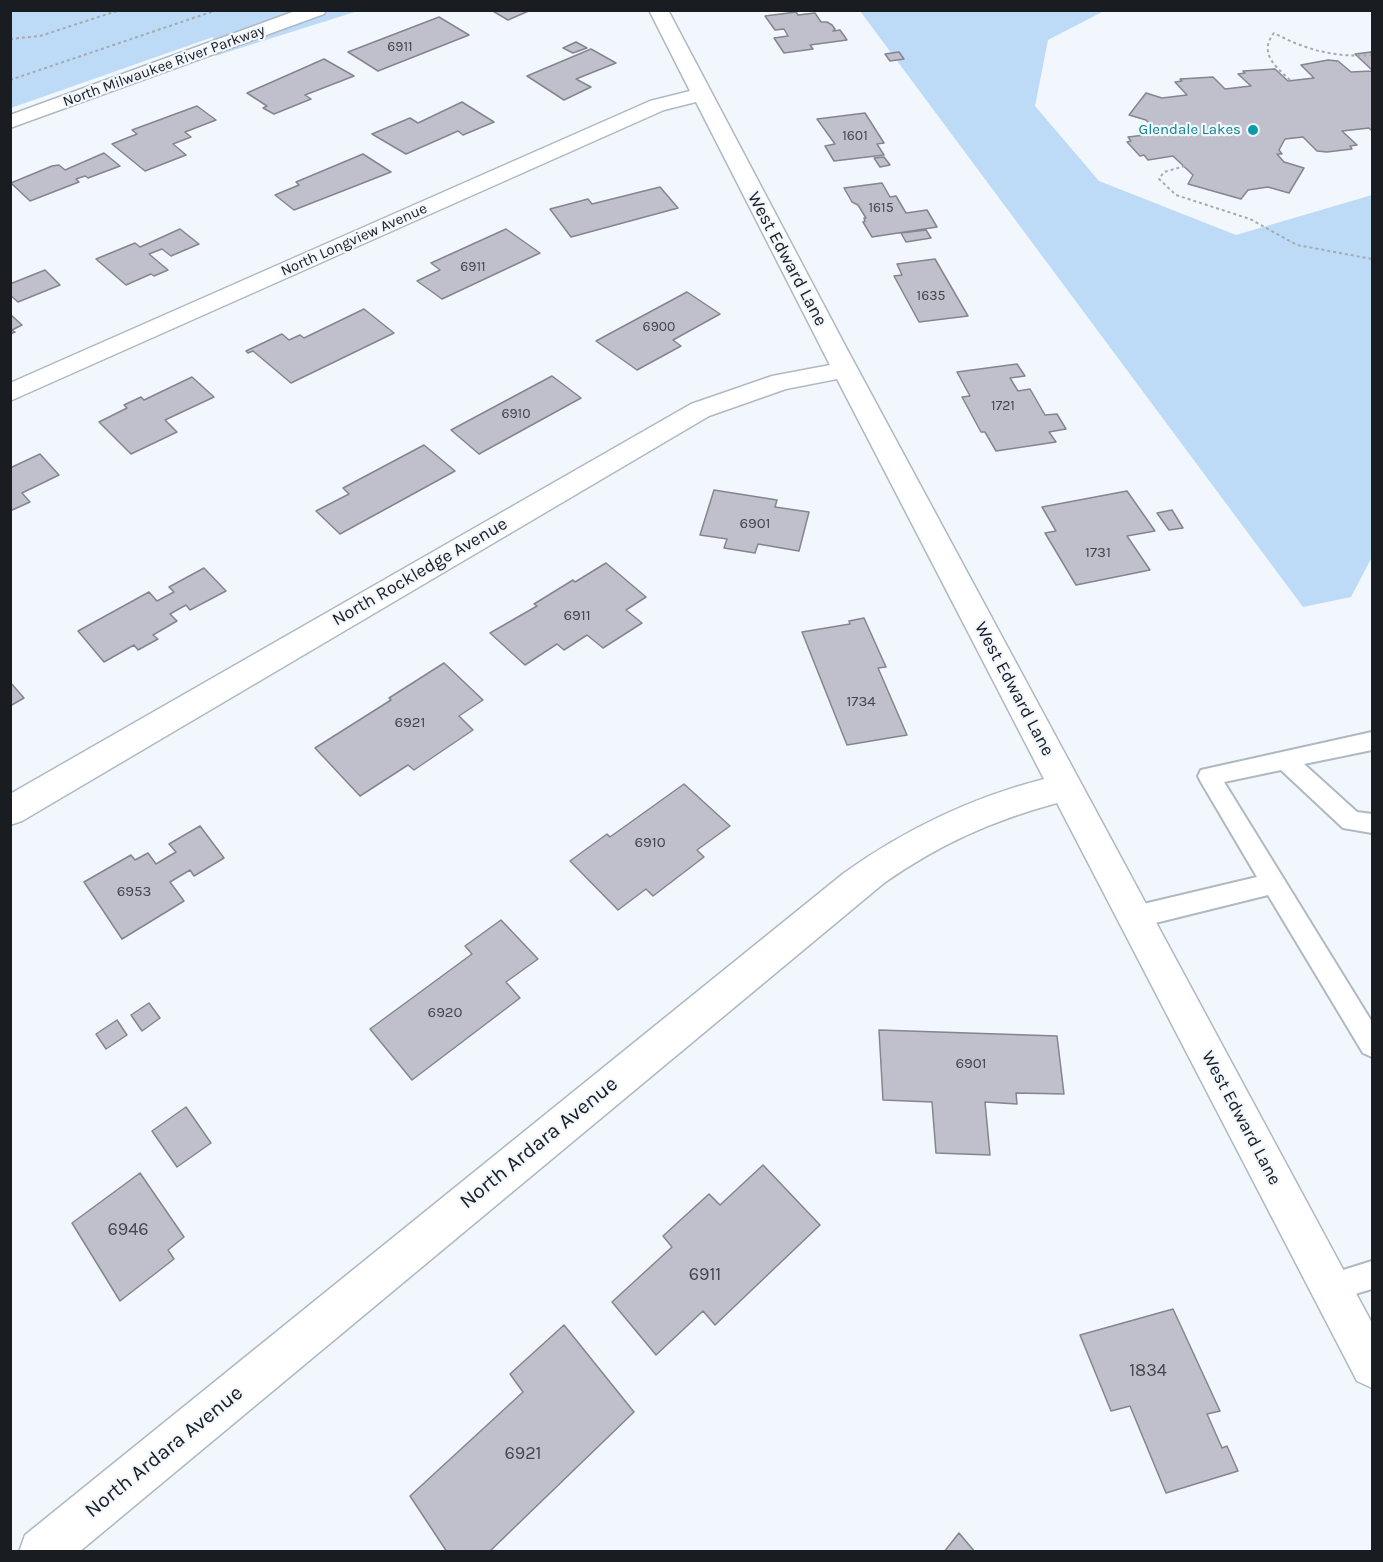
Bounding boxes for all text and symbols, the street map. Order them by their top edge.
street label: North Milwaukee River Parkway [61,21,267,111]
house number: 6911 [387,39,413,55]
place label: Glendale Lakes [1138,121,1241,139]
marker: Glendale Lakes [1246,123,1260,137]
house number: 1601 [842,128,868,144]
street label: West Edward Lane [743,188,831,330]
street label: North Longview Avenue [278,200,430,280]
house number: 1615 [868,200,894,216]
house number: 6911 [460,259,486,275]
house number: 1635 [917,288,945,304]
house number: 6900 [643,319,675,335]
house number: 1721 [991,398,1015,414]
house number: 6910 [501,406,531,422]
street label: North Rockledge Avenue [329,513,511,631]
house number: 6901 [739,515,771,533]
house number: 1731 [1085,544,1111,562]
house number: 6911 [563,607,591,625]
street label: West Edward Lane [970,618,1058,760]
house number: 1734 [846,693,876,711]
house number: 6921 [395,714,425,732]
house number: 6910 [634,834,666,852]
house number: 6953 [117,883,151,901]
house number: 6920 [428,1004,462,1022]
street label: West Edward Lane [1197,1047,1285,1189]
house number: 6901 [955,1055,987,1073]
street label: North Ardara Avenue [455,1072,623,1214]
house number: 6946 [107,1219,149,1241]
house number: 6911 [689,1264,721,1286]
house number: 1834 [1129,1360,1167,1382]
street label: North Ardara Avenue [80,1381,248,1523]
house number: 6921 [504,1443,542,1465]

